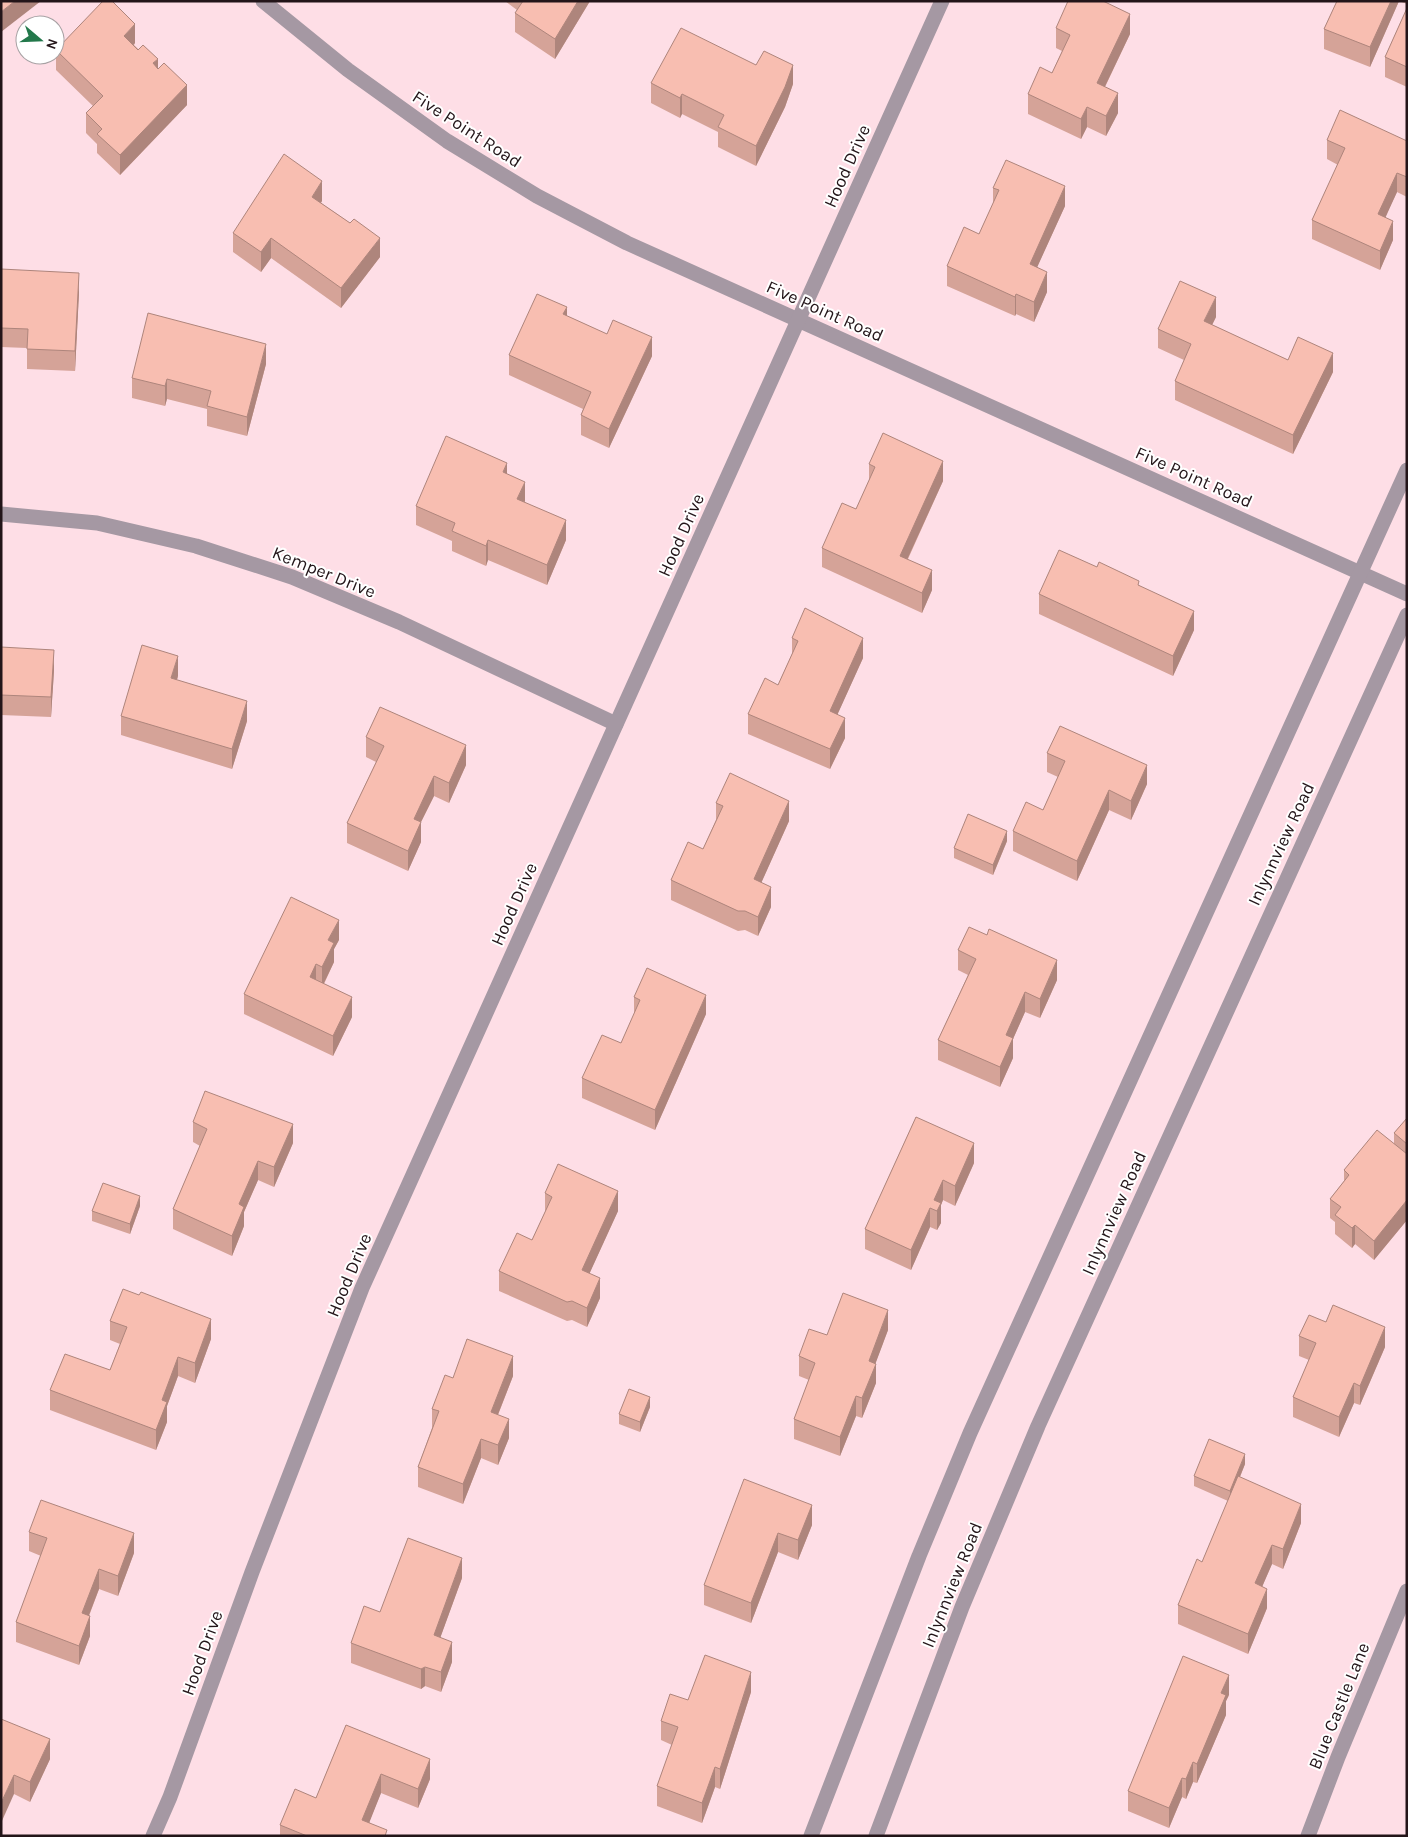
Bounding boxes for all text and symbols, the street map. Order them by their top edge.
north arrow [15,15,65,65]
text: N [42,37,61,52]
street label: Five Point Road [408,85,526,173]
street label: Hood Drive [819,121,875,211]
street label: Five Point Road [763,275,887,347]
street label: Five Point Road [1132,441,1256,513]
street label: Hood Drive [653,490,709,580]
street label: Kemper Drive [269,541,379,603]
street label: Inlynnview Road [1243,779,1319,909]
street label: Hood Drive [486,859,542,949]
street label: Inlynnview Road [1077,1148,1151,1278]
street label: Hood Drive [322,1230,376,1320]
street label: Inlynnview Road [917,1519,987,1651]
street label: Hood Drive [176,1608,228,1698]
street label: Blue Castle Lane [1304,1639,1374,1773]

